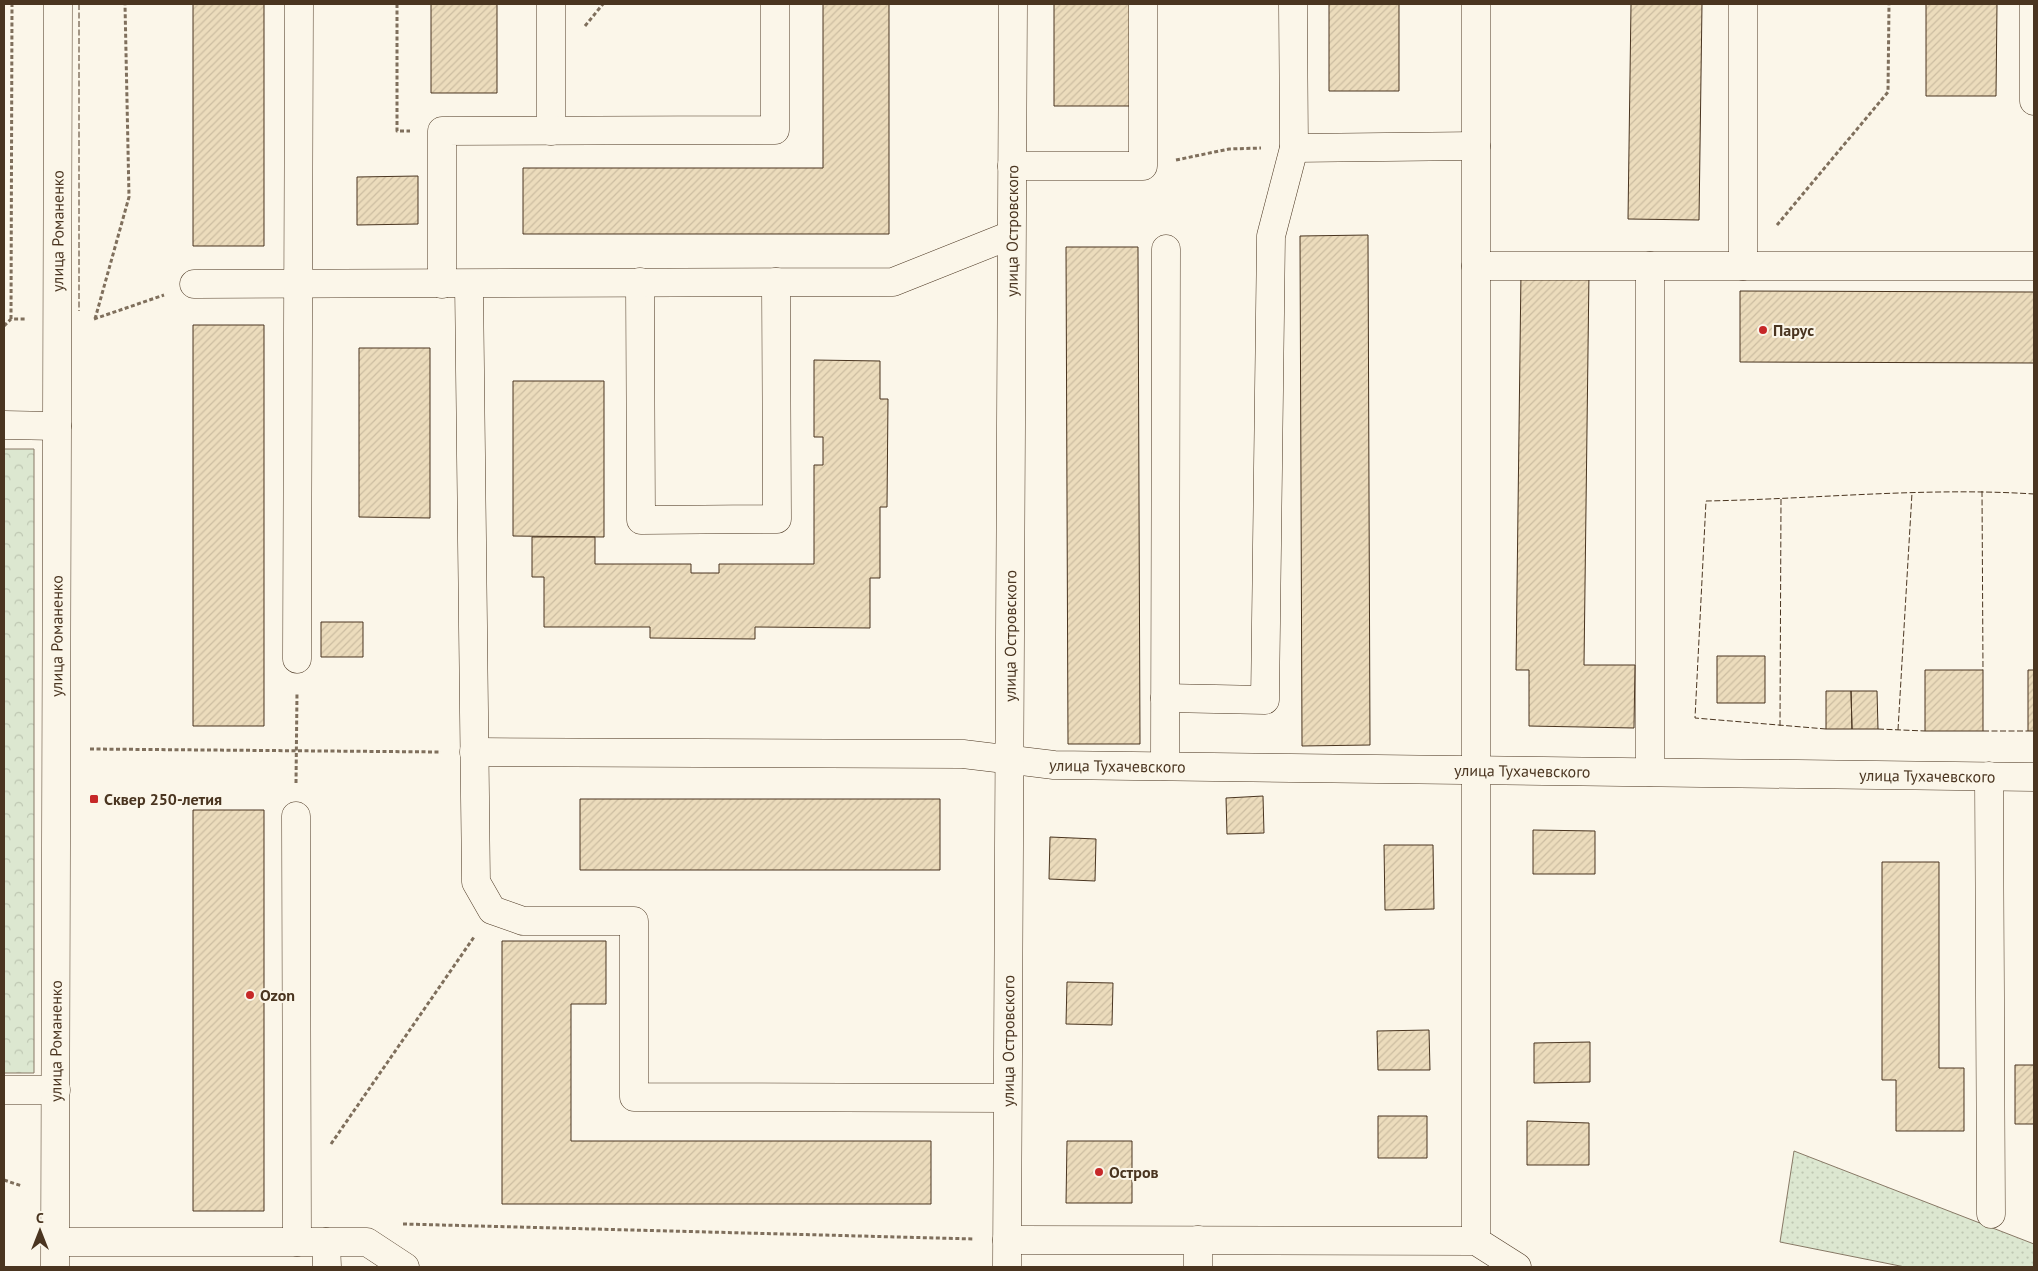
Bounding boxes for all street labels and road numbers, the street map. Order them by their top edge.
street label: улица Островского [1002,165,1022,297]
street label: улица Романенко [47,170,68,292]
street label: улица Островского [1000,570,1020,702]
street label: улица Романенко [46,575,67,697]
street label: улица Тухачевского [1048,754,1186,777]
street label: улица Тухачевского [1454,760,1591,782]
street label: улица Тухачевского [1859,765,1996,787]
street label: улица Островского [998,975,1018,1107]
street label: улица Романенко [45,980,66,1102]

